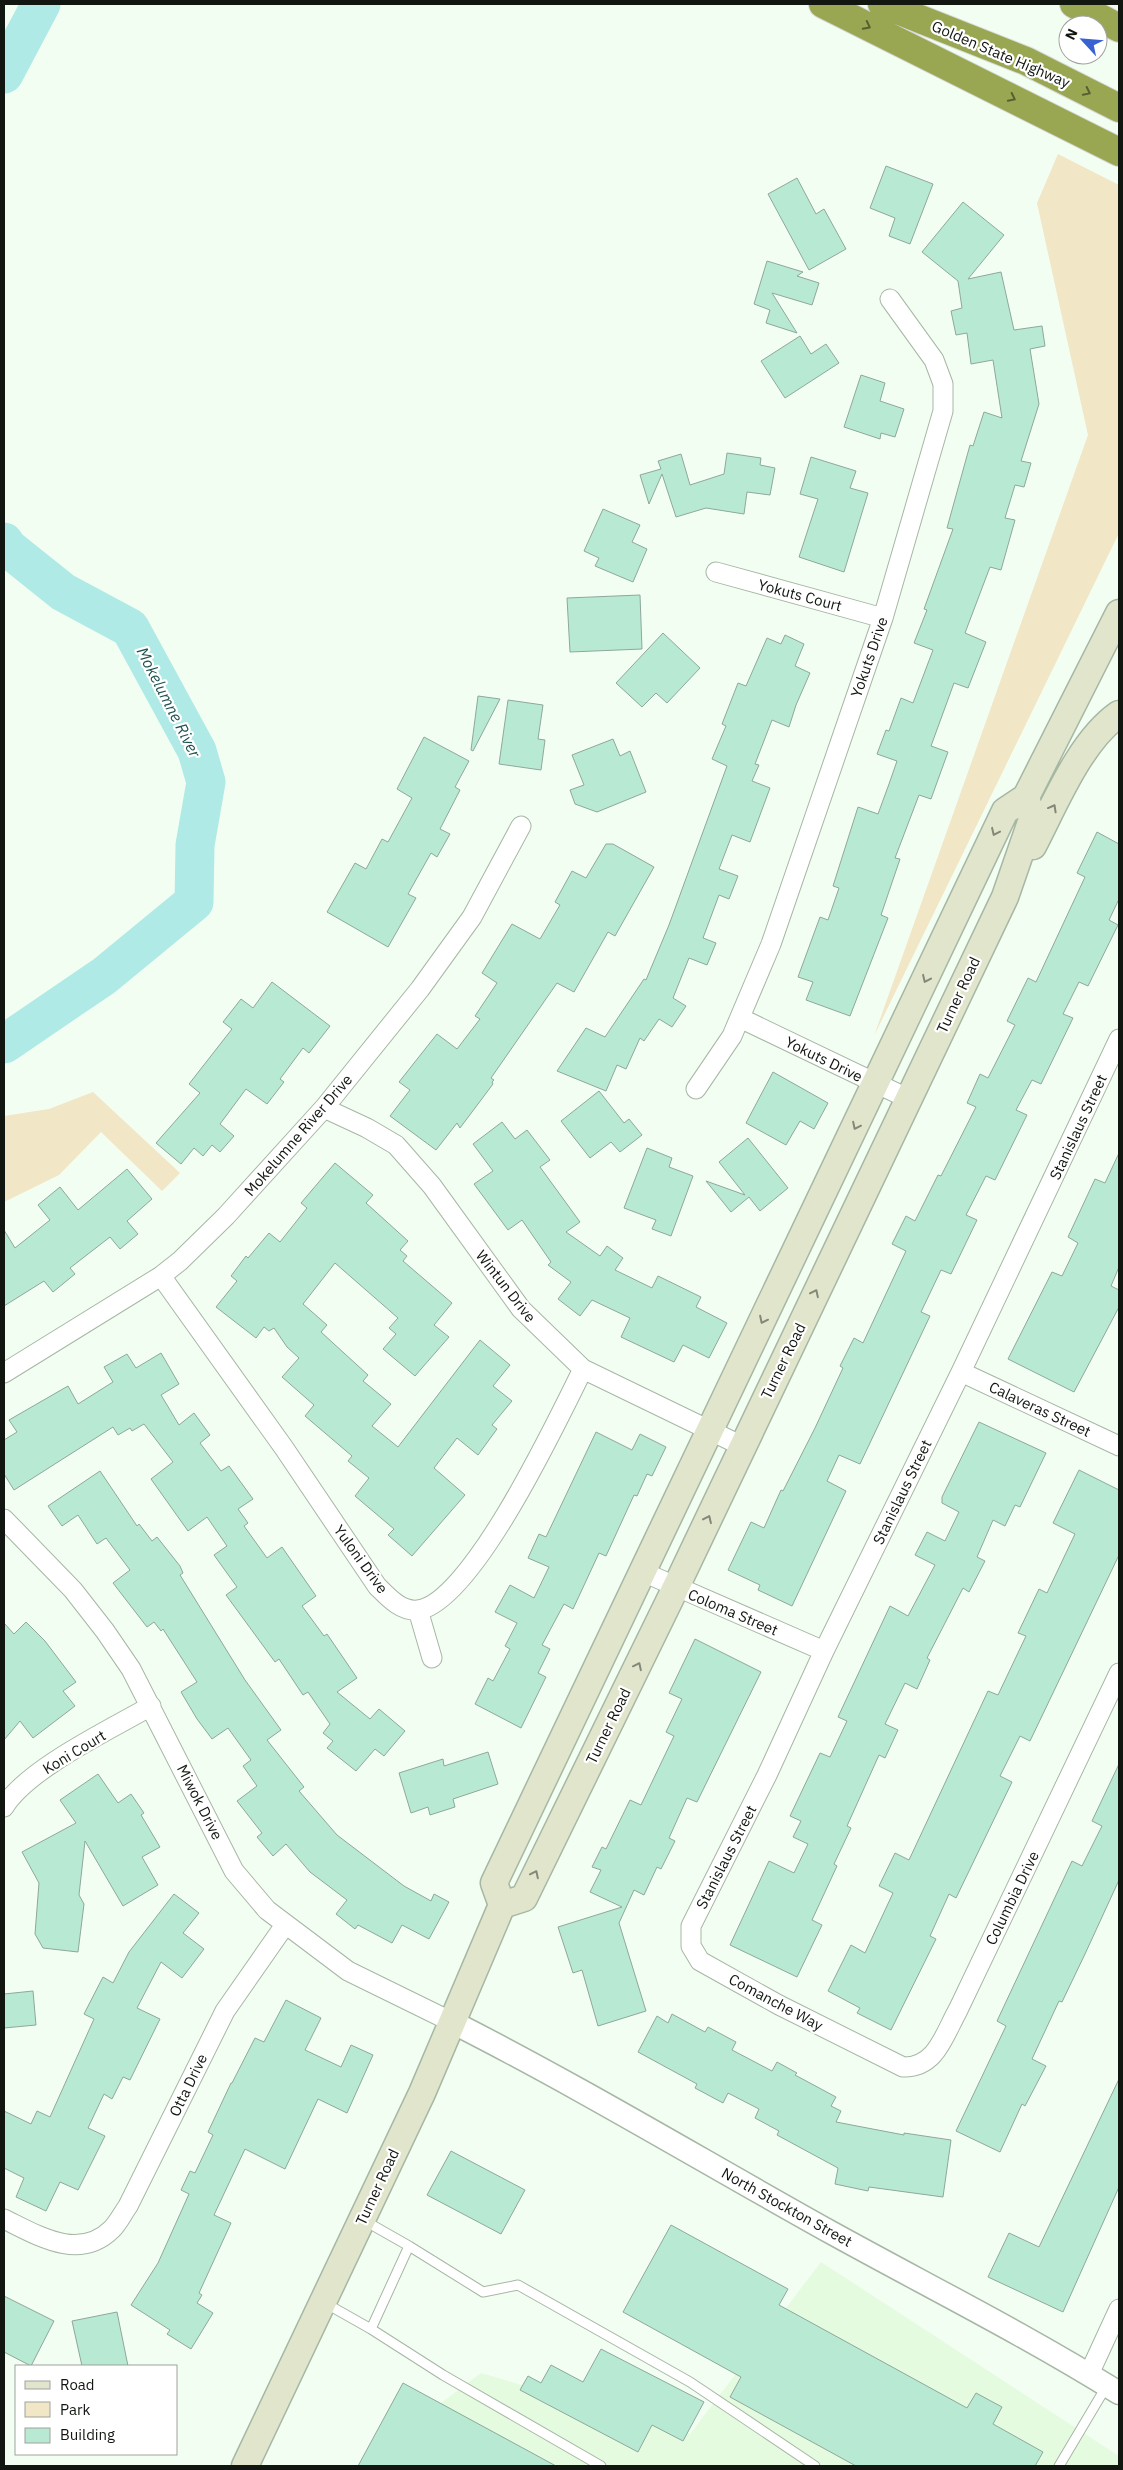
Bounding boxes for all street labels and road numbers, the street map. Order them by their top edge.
street label: Golden State Highway [929,16,1073,92]
street label: Yokuts Court [756,575,844,615]
street label: Yokuts Drive [846,614,892,700]
street label: Turner Road [932,954,984,1036]
street label: Yokuts Drive [782,1032,866,1086]
street label: Mokelumne River Drive [240,1070,356,1200]
street label: Stanislaus Street [1045,1071,1111,1183]
street label: Wintun Drive [472,1246,540,1326]
street label: Turner Road [756,1320,810,1402]
street label: Calaveras Street [986,1377,1094,1441]
street label: Stanislaus Street [868,1437,936,1547]
street label: Yuloni Drive [330,1521,392,1597]
street label: Coloma Street [685,1585,781,1639]
street label: Turner Road [581,1685,635,1767]
street label: Koni Court [39,1726,109,1778]
street label: Miwok Drive [173,1761,227,1843]
street label: Stanislaus Street [692,1802,760,1912]
street label: Columbia Drive [981,1848,1043,1948]
street label: Comanche Way [726,1969,827,2035]
street label: Otta Drive [165,2051,211,2119]
street label: Turner Road [351,2146,403,2228]
street label: North Stockton Street [718,2163,856,2251]

